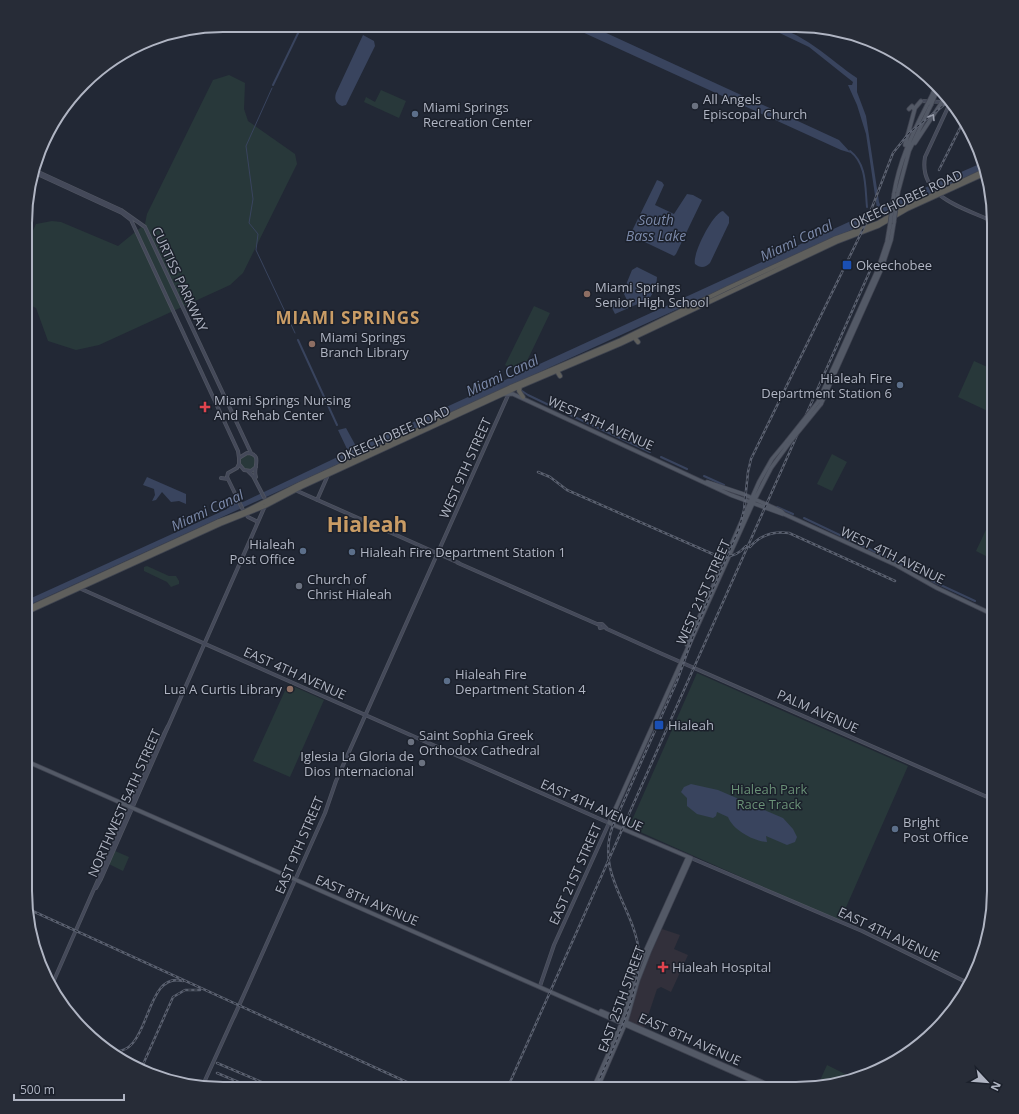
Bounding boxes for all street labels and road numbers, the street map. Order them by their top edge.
street label: OKEECHOBEE ROAD [847,165,965,233]
street label: CURTISS PARKWAY [148,224,212,335]
street label: WEST 4TH AVENUE [545,392,657,454]
street label: OKEECHOBEE ROAD [333,401,453,467]
street label: WEST 9TH STREET [435,414,496,521]
street label: WEST 4TH AVENUE [838,522,948,588]
street label: WEST 21ST STREET [672,536,735,647]
street label: EAST 4TH AVENUE [241,642,349,704]
street label: PALM AVENUE [774,685,862,737]
street label: NORTHWEST 54TH STREET [83,725,165,880]
street label: EAST 4TH AVENUE [538,774,646,836]
street label: EAST 9TH STREET [270,793,328,897]
street label: EAST 21ST STREET [544,820,606,928]
street label: EAST 8TH AVENUE [313,870,421,930]
street label: EAST 4TH AVENUE [835,903,943,965]
street label: EAST 25TH STREET [593,943,649,1055]
street label: EAST 8TH AVENUE [636,1008,744,1070]

